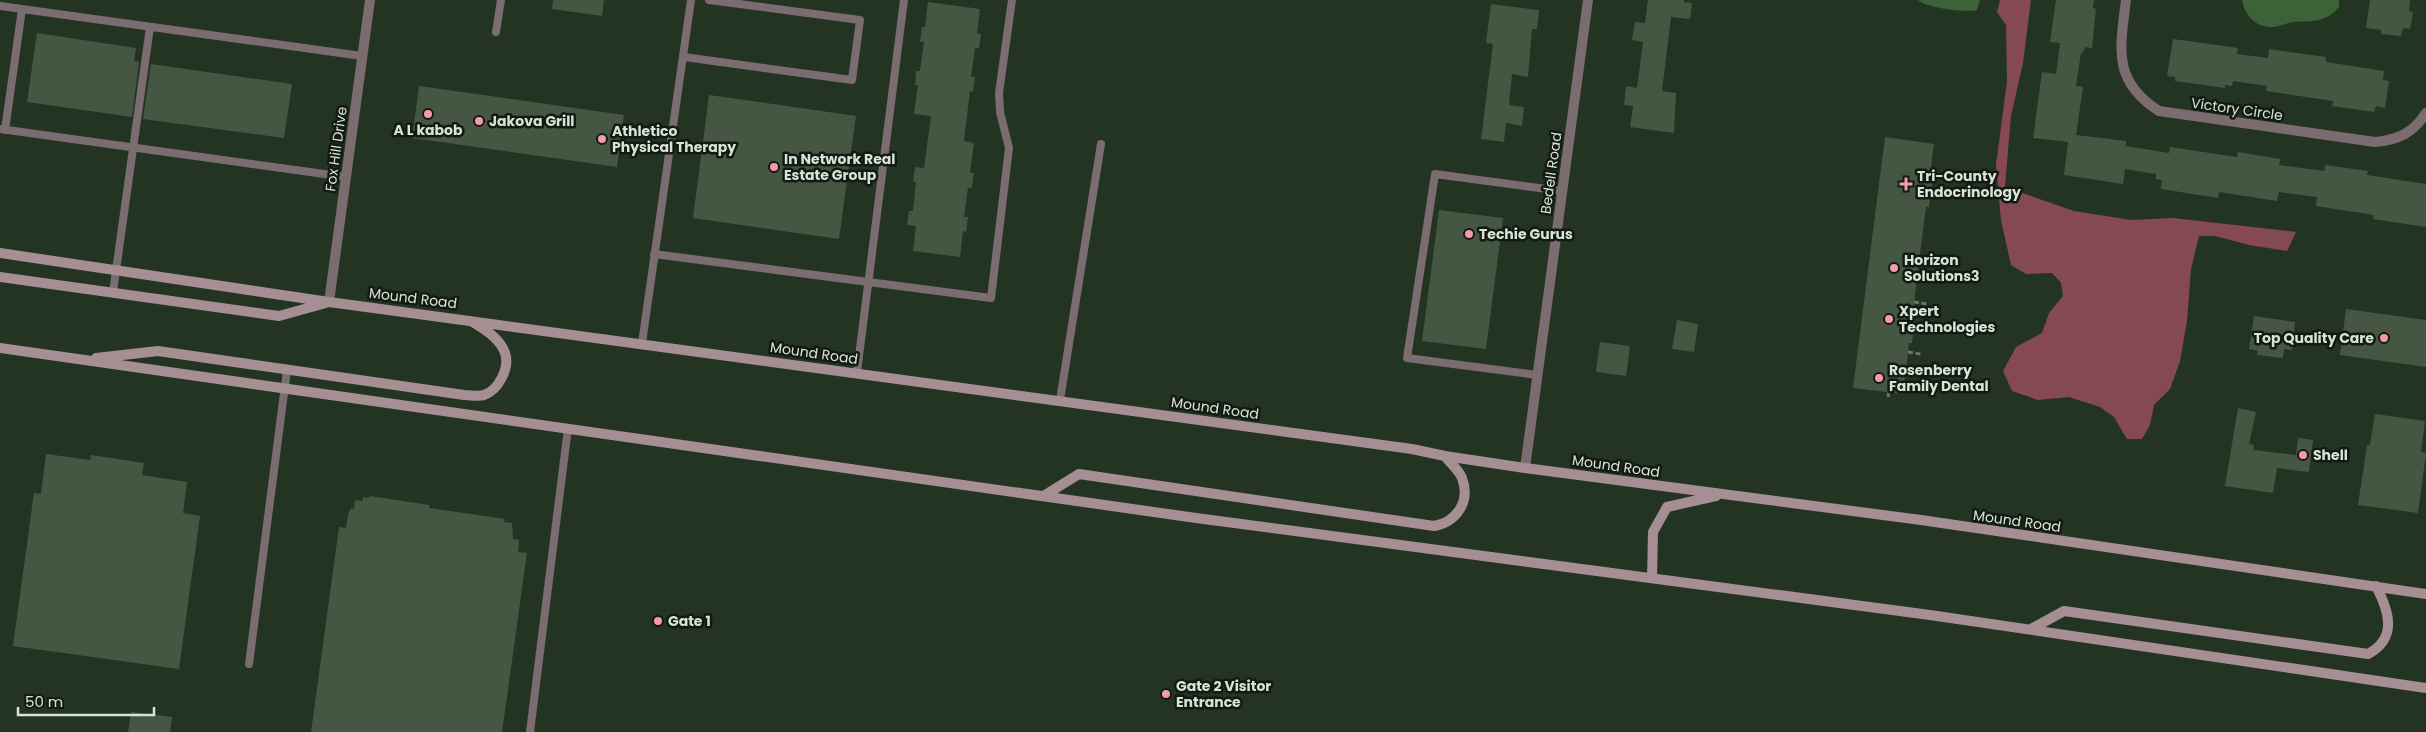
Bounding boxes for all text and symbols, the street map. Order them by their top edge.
street label: Victory Circle [2190,93,2284,125]
street label: Fox Hill Drive [320,105,352,193]
marker: A L kabob [422,108,434,120]
place label: Jakova Grill [489,111,574,131]
marker: Jakova Grill [473,115,485,127]
place label: A L kabob [393,120,463,140]
place label: Athletico Physical Therapy [612,121,736,157]
street label: Bedell Road [1535,131,1567,215]
marker: Athletico Physical Therapy [596,133,608,145]
place label: In Network Real Estate Group [784,149,895,185]
marker: In Network Real Estate Group [768,161,780,173]
place label: Tri-County Endocrinology [1917,166,2021,202]
marker: Tri-County Endocrinology [1899,177,1913,191]
place label: Techie Gurus [1479,224,1573,244]
marker: Techie Gurus [1463,228,1475,240]
place label: Horizon Solutions3 [1904,250,1980,286]
marker: Horizon Solutions3 [1888,262,1900,274]
street label: Mound Road [368,283,458,313]
place label: Xpert Technologies [1899,301,1995,337]
marker: Xpert Technologies [1883,313,1895,325]
place label: Top Quality Care [2254,328,2374,348]
marker: Top Quality Care [2378,332,2390,344]
street label: Mound Road [769,337,859,369]
place label: Rosenberry Family Dental [1889,360,1989,396]
marker: Rosenberry Family Dental [1873,372,1885,384]
street label: Mound Road [1170,392,1260,424]
place label: Shell [2313,445,2348,465]
marker: Shell [2297,449,2309,461]
street label: Mound Road [1571,450,1661,482]
street label: Mound Road [1972,505,2062,537]
place label: Gate 1 [668,611,711,631]
marker: Gate 1 [652,615,664,627]
place label: Gate 2 Visitor Entrance [1176,676,1271,712]
scale bar [18,684,154,716]
marker: Gate 2 Visitor Entrance [1160,688,1172,700]
text: 50 m [25,691,63,712]

